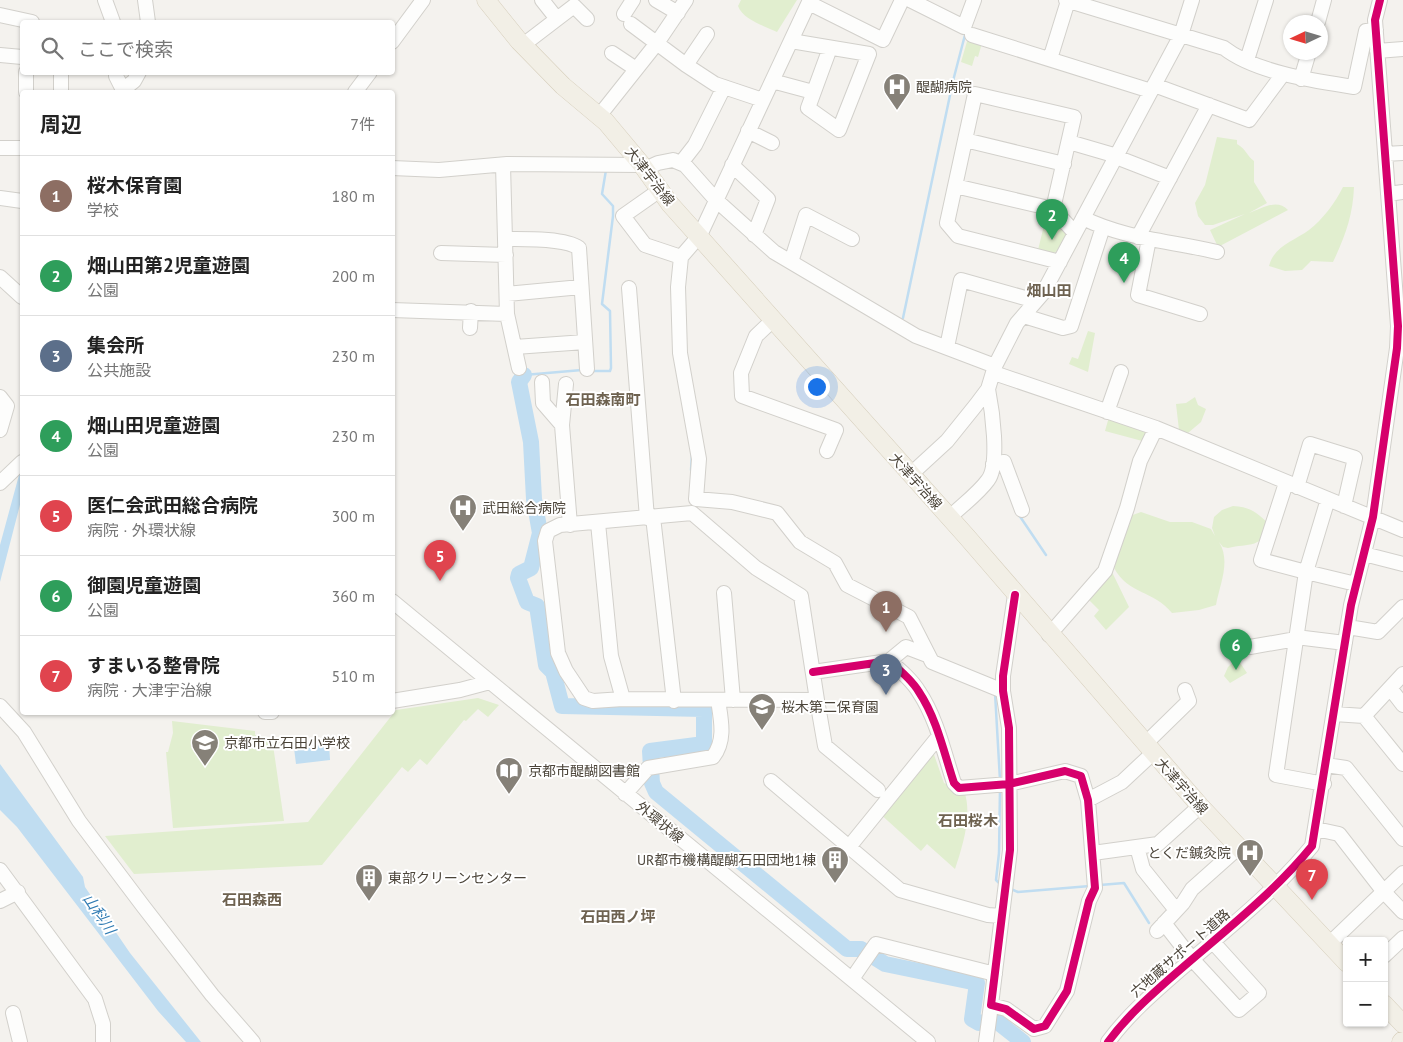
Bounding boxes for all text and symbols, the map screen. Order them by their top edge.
north arrow [1283,15,1328,60]
search box [20,20,395,75]
icon: search [38,34,66,62]
text: ここで検索 [78,37,173,61]
hospital icon: 醍醐病院 [882,72,912,111]
place label: 醍醐病院 [916,78,972,96]
text: 周辺 [40,111,82,138]
text: 7件 [350,114,375,134]
street label: 大津宇治線 [621,143,679,209]
text: 桜木保育園 [87,173,182,197]
text: 1 [51,186,61,206]
text: 180 m [332,186,375,206]
pin: 2 [1036,199,1068,240]
text: 学校 [87,200,119,220]
pin: 4 [1108,242,1140,283]
text: 畑山田第2児童遊園 [87,253,250,277]
text: 2 [51,266,61,286]
text: 200 m [332,266,375,286]
text: 公園 [87,280,119,300]
district label: 畑山田 [1026,281,1072,300]
text: 集会所 [87,333,144,357]
text: 3 [51,346,61,366]
text: 230 m [332,346,375,366]
text: 公共施設 [87,360,151,380]
your location [804,374,830,400]
district label: 石田森南町 [565,390,641,409]
text: 畑山田児童遊園 [87,413,220,437]
text: 4 [51,426,61,446]
text: 230 m [332,426,375,446]
text: 公園 [87,440,119,460]
street label: 大津宇治線 [886,449,946,513]
text: 医仁会武田総合病院 [87,493,258,517]
hospital icon: 武田総合病院 [448,493,478,532]
place label: 武田総合病院 [482,499,566,517]
text: 5 [51,506,61,526]
text: 300 m [332,506,375,526]
text: 病院 · 外環状線 [87,520,196,540]
pin: 5 [424,540,456,581]
text: 御園児童遊園 [87,573,201,597]
text: 6 [51,586,61,606]
text: 360 m [332,586,375,606]
pin: 1 [870,591,902,632]
text: 公園 [87,600,119,620]
pin: 6 [1220,629,1252,670]
text: すまいる整骨院 [87,653,220,677]
pin: 3 [870,654,902,695]
text: 7 [51,666,61,686]
text: 510 m [332,666,375,686]
text: 病院 · 大津宇治線 [87,680,212,700]
school or university icon: 桜木第二保育園 [747,692,777,731]
place label: 桜木第二保育園 [781,698,879,716]
school or university icon: 京都市立石田小学校 [190,728,220,767]
place label: 京都市立石田小学校 [224,734,350,752]
street label: 大津宇治線 [1152,754,1212,818]
library icon: 京都市醍醐図書館 [494,756,524,795]
place label: 京都市醍醐図書館 [528,762,640,780]
street label: 外環状線 [633,797,687,847]
district label: 石田桜木 [938,811,998,830]
hospital icon: とくだ鍼灸院 [1235,838,1265,877]
place label: とくだ鍼灸院 [1147,844,1231,862]
building icon: UR都市機構醍醐石田団地1棟 [820,845,850,884]
place label: UR都市機構醍醐石田団地1棟 [637,851,816,869]
pin: 7 [1296,859,1328,900]
building icon: 東部クリーンセンター [354,863,384,902]
place label: 東部クリーンセンター [388,869,527,887]
water label: 山科川 [79,890,121,939]
district label: 石田森西 [222,890,282,909]
street label: 六地蔵サポート道路 [1127,905,1233,1001]
district label: 石田西ノ坪 [580,907,656,926]
map controls [1343,937,1388,1027]
button: + [1343,937,1388,982]
button: − [1343,982,1388,1027]

